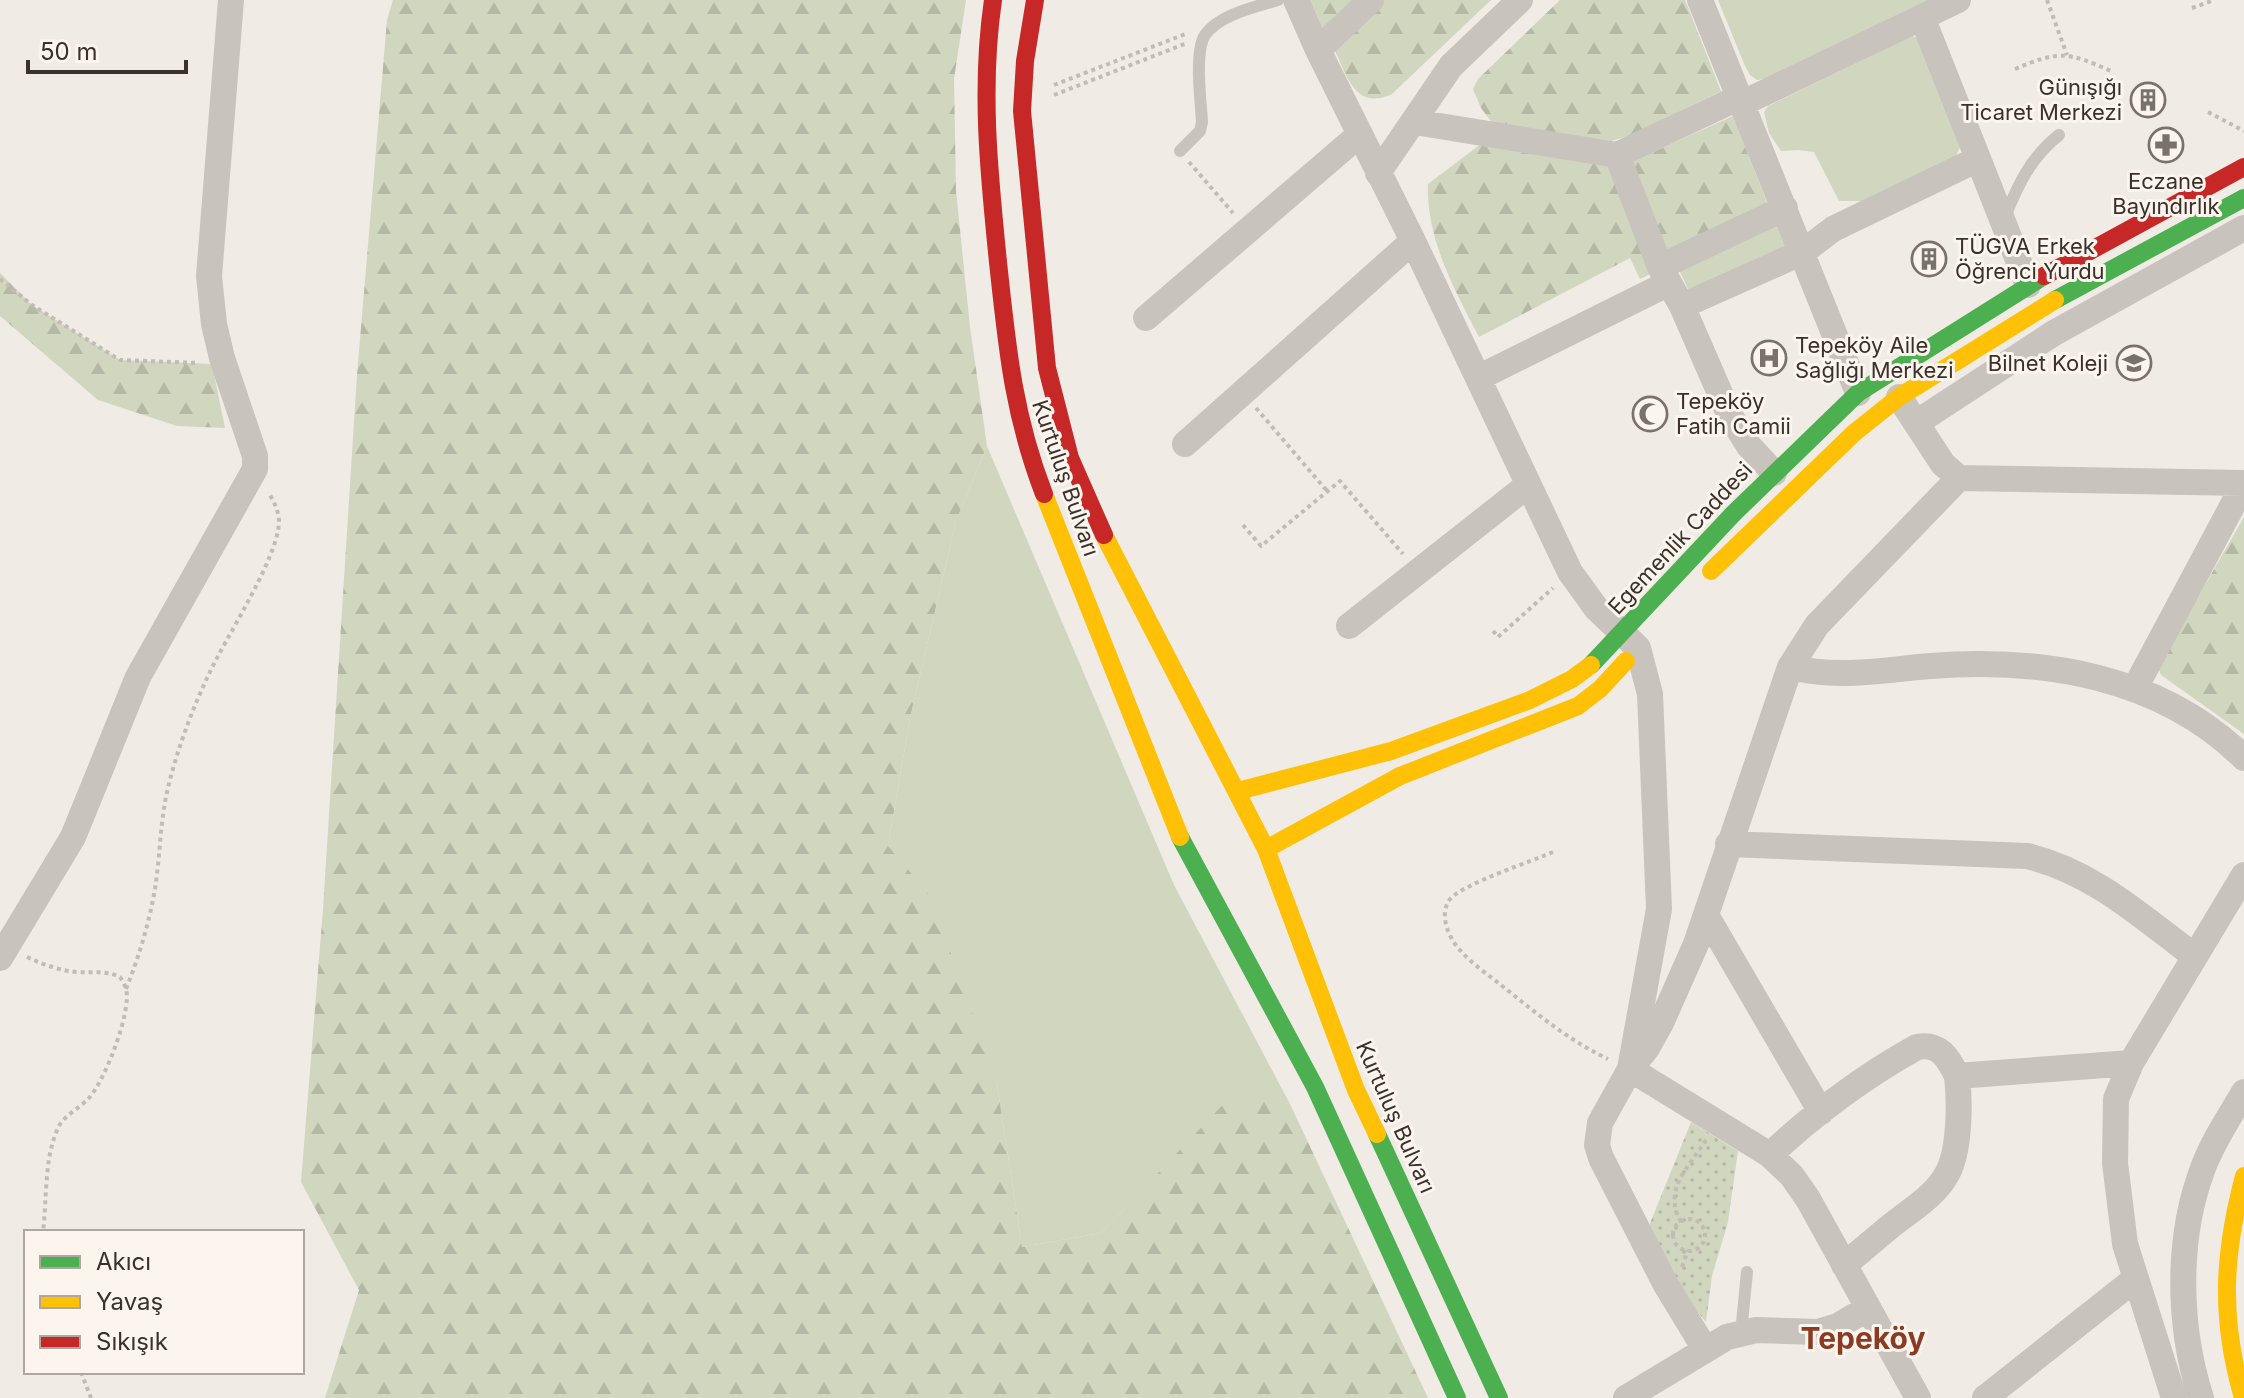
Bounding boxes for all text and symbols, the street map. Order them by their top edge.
scale bar [28,24,186,74]
text: 50 m [40,37,98,66]
place label: Günışığı Ticaret Merkezi [1960,74,2122,125]
building icon: Günışığı Ticaret Merkezi [2129,81,2167,119]
pharmacy icon: Eczane Bayındırlık [2147,126,2185,164]
place label: Eczane Bayındırlık [2112,168,2220,219]
place label: TÜGVA Erkek Öğrenci Yurdu [1955,233,2105,284]
building icon: TÜGVA Erkek Öğrenci Yurdu [1910,240,1948,278]
place label: Tepeköy Aile Sağlığı Merkezi [1795,332,1954,383]
hospital icon: Tepeköy Aile Sağlığı Merkezi [1750,339,1788,377]
school or university icon: Bilnet Koleji [2115,344,2153,382]
place label: Bilnet Koleji [1988,350,2108,376]
place label: Tepeköy Fatih Camii [1676,388,1791,439]
mosque icon: Tepeköy Fatih Camii [1631,395,1669,433]
street label: Kurtuluş Bulvarı [1027,397,1105,559]
street label: Egemenlik Caddesi [1603,456,1757,620]
street label: Kurtuluş Bulvarı [1351,1037,1441,1197]
legend [24,1230,304,1374]
text: Akıcı [96,1247,151,1276]
text: Yavaş [96,1287,163,1316]
district label: Tepeköy [1801,1320,1925,1356]
text: Sıkışık [96,1327,168,1356]

